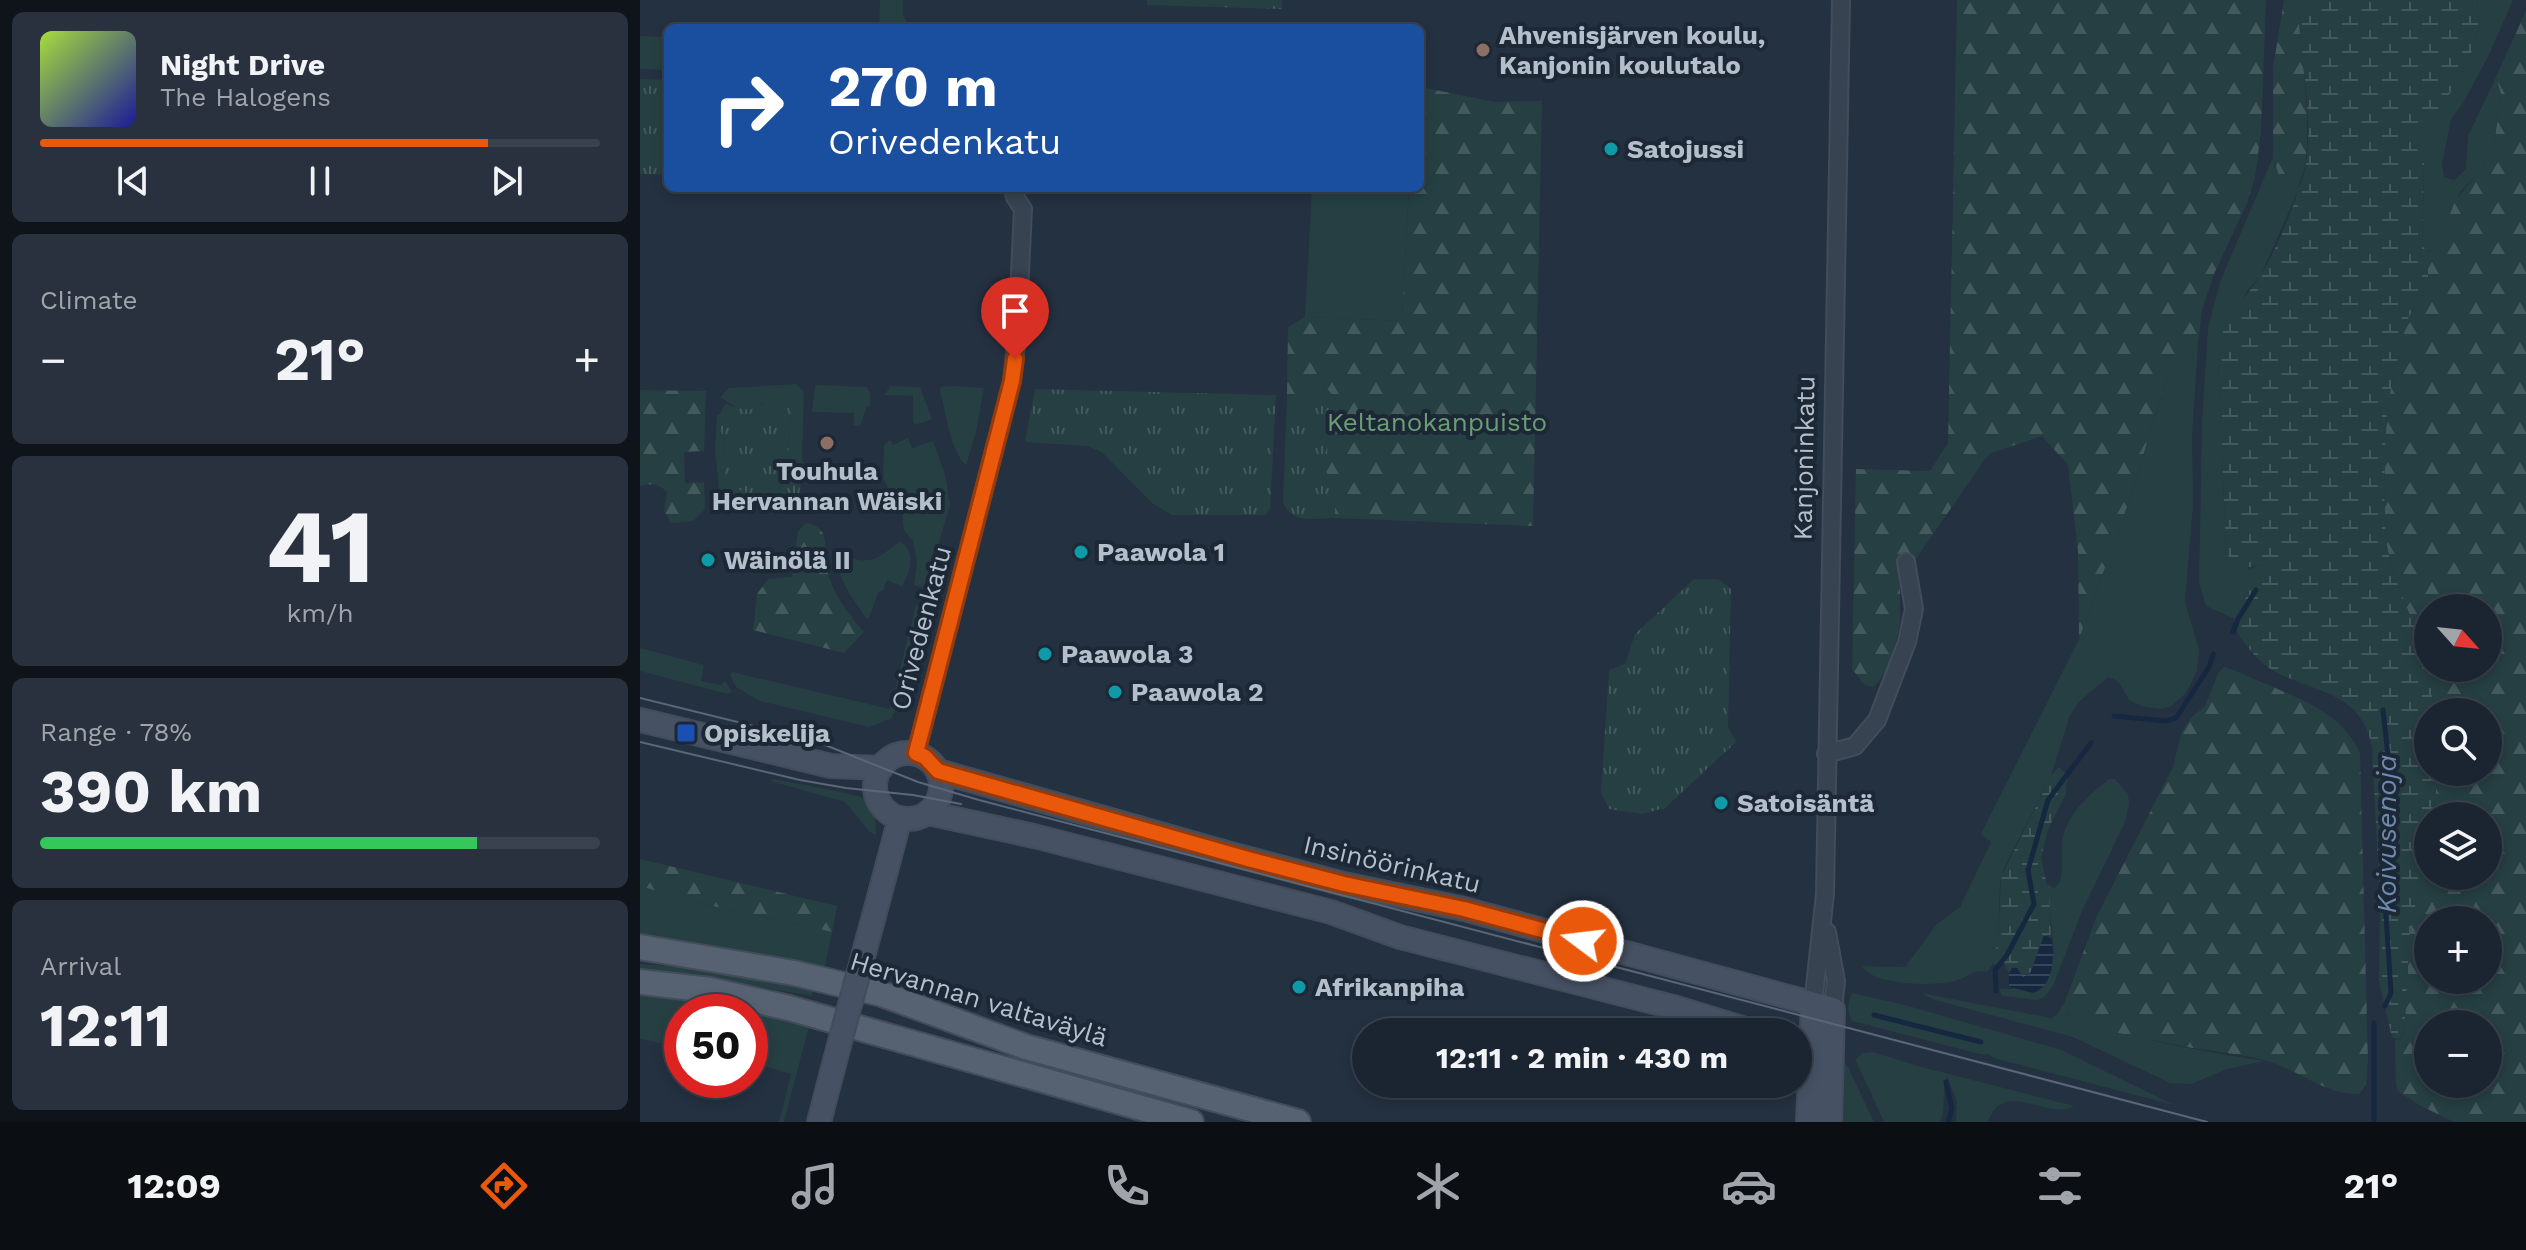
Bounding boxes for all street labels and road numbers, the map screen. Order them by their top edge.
street label: Kanjoninkatu [1788,375,1820,541]
street label: Orivedenkatu [885,543,957,713]
street label: Insinöörinkatu [1301,829,1483,899]
street label: Hervannan valtaväylä [847,946,1111,1053]

